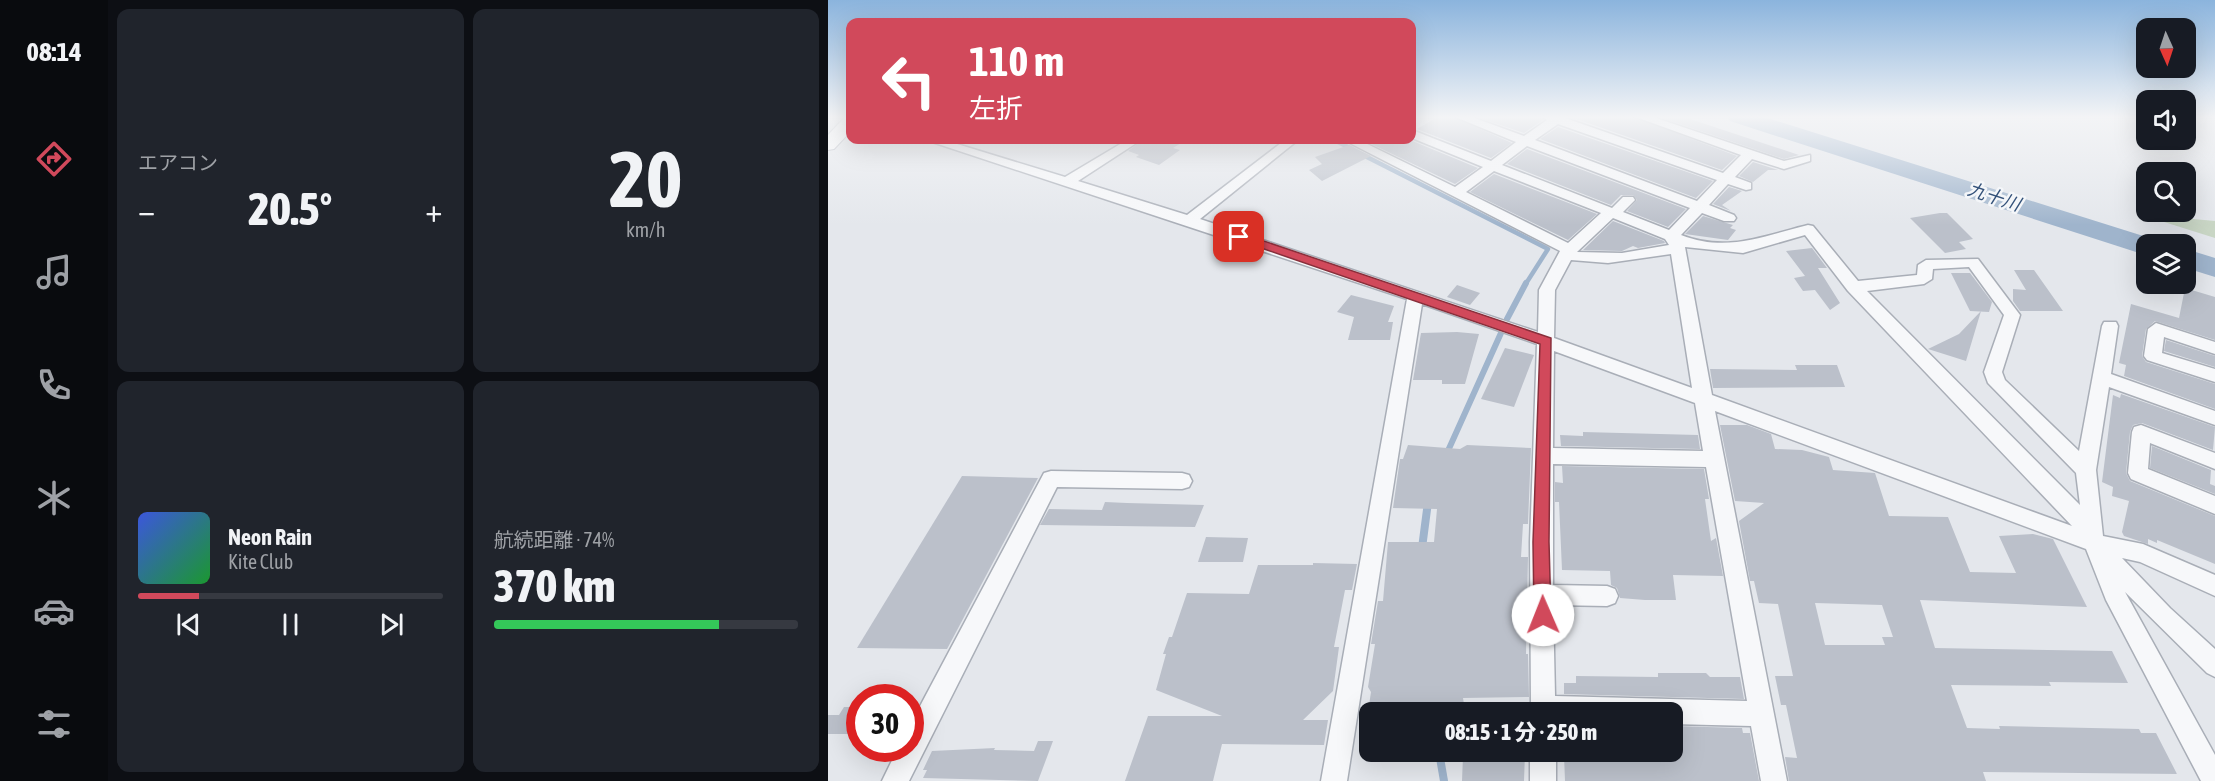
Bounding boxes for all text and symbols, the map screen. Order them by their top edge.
north arrow [2136,18,2196,78]
map controls [2136,18,2196,294]
text: 08:14 [26,36,82,67]
text: 110 m [969,37,1064,85]
icon: left [870,42,948,120]
button: sound [2136,90,2196,150]
text: 左折 [969,93,1023,124]
text: 20 [609,134,682,224]
icon: directions [33,138,75,180]
text: エアコン [138,151,218,174]
button: search [2136,162,2196,222]
water label: 九十川 [1965,178,2025,215]
text: 20.5° [248,183,332,235]
text: − [138,191,155,229]
text: + [425,191,442,229]
pin [1213,211,1264,262]
text: km/h [626,218,666,241]
icon: arrive [1222,220,1255,253]
button: layers [2136,234,2196,294]
icon: music [33,251,75,293]
icon: phone [33,364,75,406]
icon: climate [33,477,75,519]
text: Neon Rain [228,524,312,550]
text: 航続距離 · 74% [494,528,614,551]
text: Kite Club [228,550,293,573]
text: 370 km [494,560,615,612]
position arrow [1511,583,1575,647]
icon: car [33,590,75,632]
icon: previous [172,608,205,641]
icon: pause [274,608,307,641]
icon: next [375,608,408,641]
speed limit sign: 30 [846,684,924,762]
icon: filters [33,703,75,745]
text: 08:15 · 1 分 · 250 m [1445,719,1597,745]

